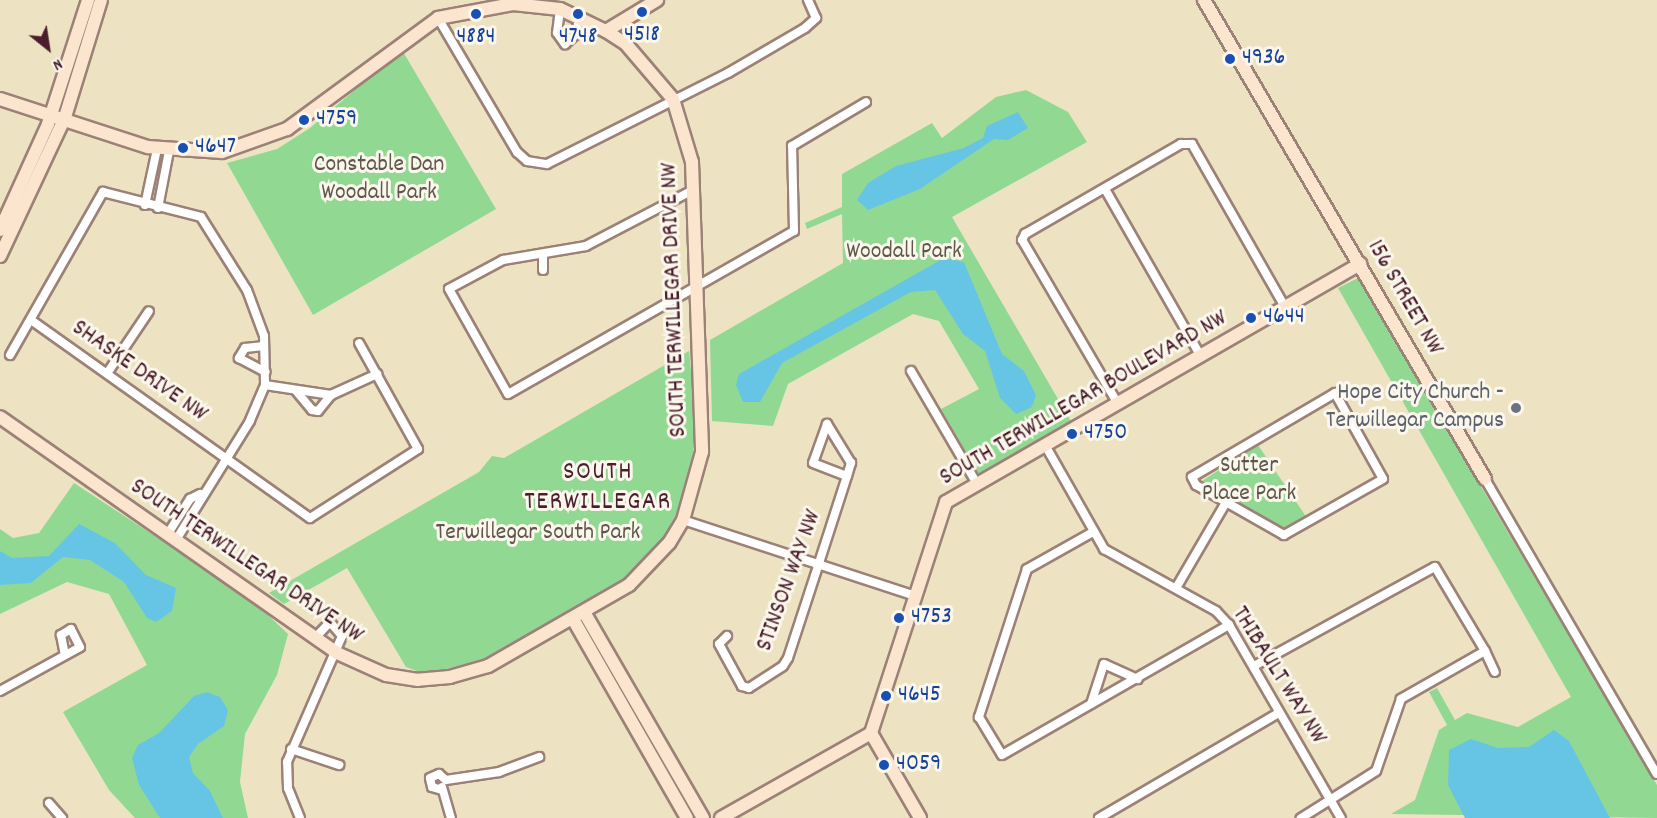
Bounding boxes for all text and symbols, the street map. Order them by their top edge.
marker: 4518 [635,5,649,19]
marker: 4884 [469,7,483,21]
marker: 4748 [571,7,585,21]
north arrow [18,18,78,78]
place label: 4518 [624,22,660,50]
place label: 4884 [456,24,496,52]
place label: 4748 [559,24,597,52]
place label: 4936 [1242,45,1285,73]
text: N [48,52,66,76]
marker: 4936 [1223,52,1237,66]
place label: 4759 [316,106,357,134]
marker: 4759 [297,113,311,127]
place label: 4647 [195,134,236,162]
marker: 4647 [176,141,190,155]
park label: Constable Dan Woodall Park [314,152,444,208]
street label: SOUTH TERWILLEGAR DRIVE NW [656,162,694,438]
street label: 156 STREET NW [1360,235,1448,361]
park label: Woodall Park [846,239,962,267]
place label: 4644 [1263,304,1305,332]
street label: SOUTH TERWILLEGAR BOULEVARD NW [935,305,1233,493]
marker: 4644 [1244,311,1258,325]
street label: SHASKE DRIVE NW [66,315,212,429]
place label: Hope City Church - Terwillegar Campus [1326,380,1504,436]
marker: Hope City Church - Terwillegar Campus [1509,401,1523,415]
place label: 4750 [1084,420,1127,448]
marker: 4750 [1065,427,1079,441]
park label: Sutter Place Park [1202,453,1296,509]
district label: SOUTH TERWILLEGAR [524,457,672,518]
street label: SOUTH TERWILLEGAR DRIVE NW [124,473,368,651]
street label: STINSON WAY NW [751,507,829,655]
park label: Terwillegar South Park [436,520,640,548]
street label: THIBAULT WAY NW [1224,602,1332,750]
place label: 4753 [911,604,952,632]
marker: 4753 [892,611,906,625]
place label: 4645 [898,682,941,710]
marker: 4645 [879,689,893,703]
place label: 4059 [896,751,941,779]
marker: 4059 [877,758,891,772]

